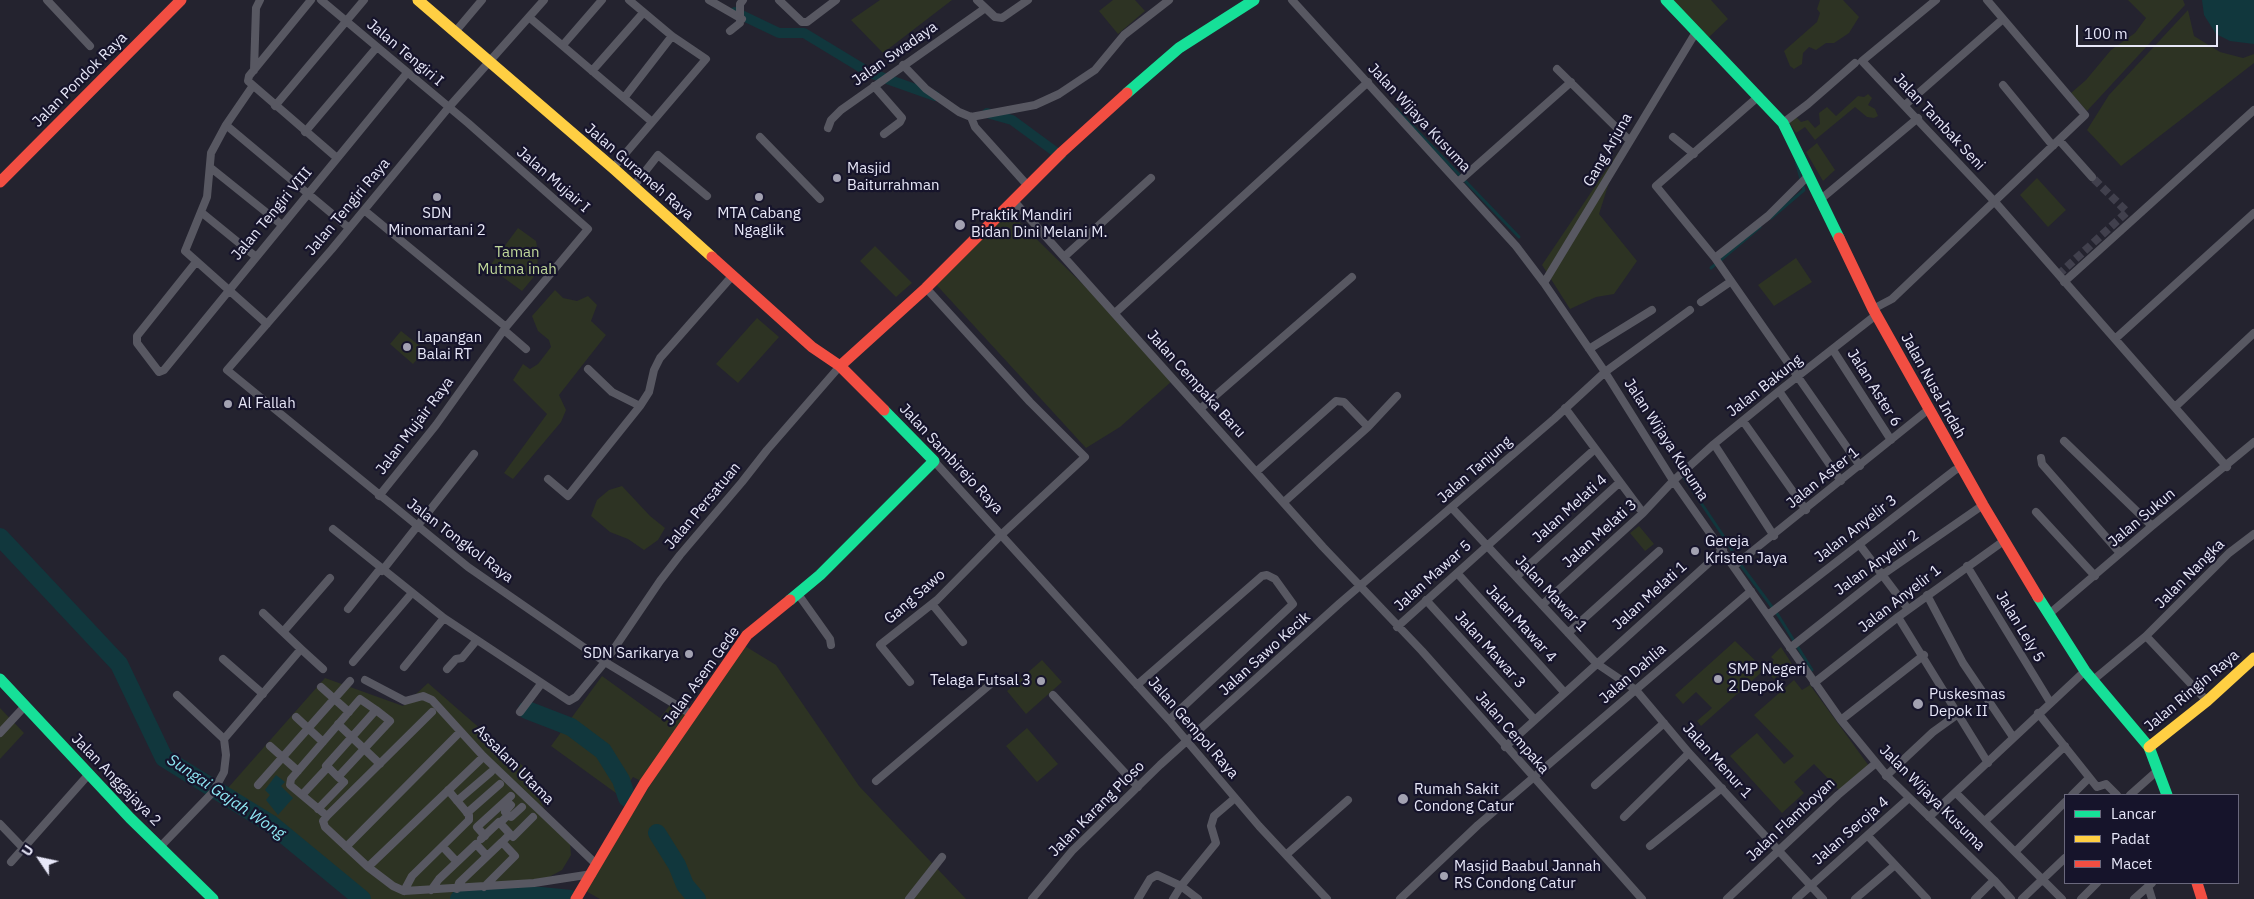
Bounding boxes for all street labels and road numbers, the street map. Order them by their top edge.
street label: Jalan Tengiri I [363,16,447,90]
street label: Jalan Swadaya [849,18,941,90]
street label: Jalan Pondok Raya [29,29,131,131]
street label: Jalan Wijaya Kusuma [1364,60,1474,176]
street label: Jalan Tambak Seni [1890,70,1988,174]
street label: Gang Arjuna [1580,110,1636,190]
street label: Jalan Gurameh Raya [581,120,697,224]
street label: Jalan Mujair I [513,143,593,217]
street label: Jalan Tengiri Raya [302,155,394,259]
street label: Jalan Tengiri VIII [228,164,316,264]
street label: Jalan Cempaka Baru [1143,327,1249,441]
street label: Jalan Nusa Indah [1897,330,1969,442]
street label: Jalan Aster 6 [1843,346,1905,430]
street label: Jalan Bakung [1724,351,1806,421]
street label: Jalan Mujair Raya [372,374,458,478]
street label: Jalan Wijaya Kusuma [1620,375,1712,505]
street label: Jalan Sambirejo Raya [895,400,1007,518]
street label: Jalan Tanjung [1434,433,1516,507]
street label: Jalan Aster 1 [1783,443,1863,513]
street label: Jalan Persatuan [661,459,745,553]
street label: Jalan Melati 4 [1529,471,1611,547]
street label: Jalan Sukun [2105,485,2179,551]
street label: Jalan Anyelir 3 [1811,491,1901,567]
street label: Jalan Tongkol Raya [403,495,517,587]
street label: Jalan Melati 3 [1559,496,1641,572]
street label: Jalan Anyelir 2 [1832,527,1922,599]
street label: Jalan Nangka [2152,536,2228,612]
street label: Jalan Mawar 5 [1391,537,1475,615]
street label: Jalan Mawar 1 [1511,552,1591,636]
street label: Jalan Melati 1 [1609,558,1691,634]
street label: Jalan Anyelir 1 [1855,561,1945,637]
street label: Gang Sawo [881,566,949,628]
street label: Jalan Mawar 4 [1482,582,1560,666]
street label: Jalan Lely 5 [1992,588,2048,666]
street label: Jalan Sawo Kecik [1216,608,1314,700]
street label: Jalan Mawar 3 [1451,608,1529,692]
street label: Jalan Asem Gede [660,623,744,729]
street label: Jalan Dahlia [1596,640,1670,708]
street label: Jalan Ringin Raya [2141,646,2243,736]
street label: Jalan Gempol Raya [1144,673,1242,783]
street label: Jalan Cempaka [1471,688,1553,778]
street label: Jalan Menur 1 [1678,720,1756,802]
street label: Assalam Utama [470,721,558,809]
street label: Jalan Anggajaya 2 [67,730,165,830]
street label: Jalan Wijaya Kusuma [1875,741,1989,855]
street label: Jalan Karang Ploso [1045,757,1149,861]
street label: Jalan Flamboyan [1743,774,1839,866]
street label: Jalan Seroja 4 [1809,793,1893,869]

